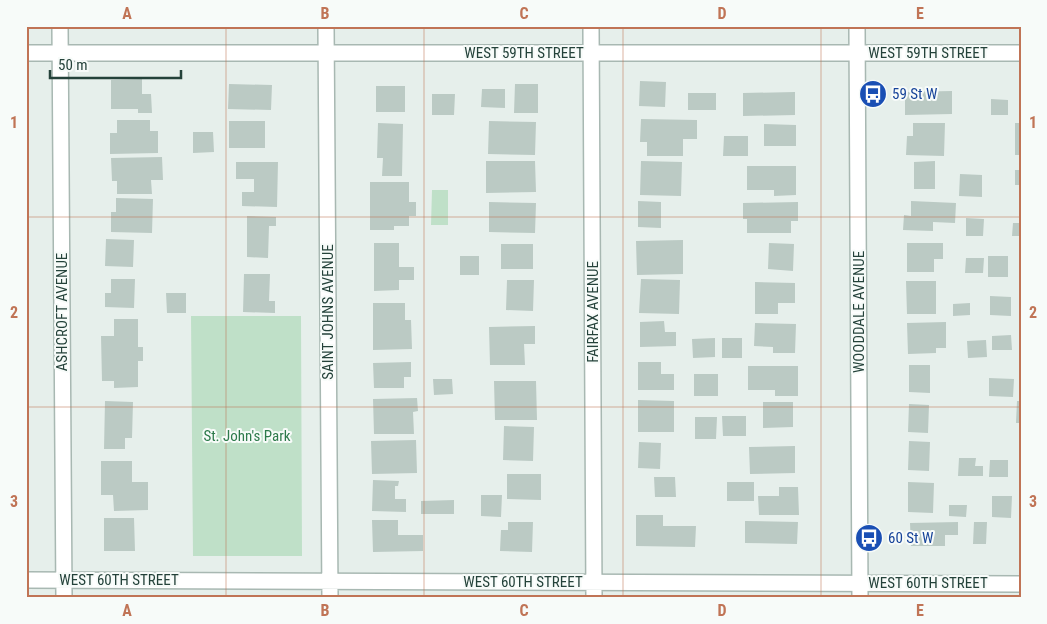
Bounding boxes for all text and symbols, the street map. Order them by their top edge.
text: A [122,4,132,23]
text: B [321,4,330,23]
text: C [519,4,529,23]
text: D [717,4,727,23]
text: E [916,4,924,23]
street label: WEST 59TH STREET [464,44,584,62]
street label: WEST 59TH STREET [868,44,988,62]
scale bar [50,48,181,80]
text: 50 m [58,56,88,74]
bus stop icon: 59 St W [858,79,888,109]
place label: 59 St W [892,85,938,103]
text: 1 [10,113,18,132]
text: 1 [1029,113,1037,132]
street label: SAINT JOHNS AVENUE [319,244,337,380]
street label: WOODDALE AVENUE [850,251,868,373]
street label: ASHCROFT AVENUE [53,253,71,371]
street label: FAIRFAX AVENUE [584,261,602,363]
text: 2 [10,303,18,322]
text: 2 [1029,303,1037,322]
park label: St. John's Park [203,427,291,445]
text: 3 [10,492,18,511]
text: 3 [1029,492,1037,511]
bus stop icon: 60 St W [854,523,884,553]
place label: 60 St W [888,529,934,547]
street label: WEST 60TH STREET [59,571,179,589]
street label: WEST 60TH STREET [463,573,583,591]
street label: WEST 60TH STREET [868,574,988,592]
text: A [122,601,132,620]
text: B [321,601,330,620]
text: C [519,601,529,620]
text: D [717,601,727,620]
text: E [916,601,924,620]

